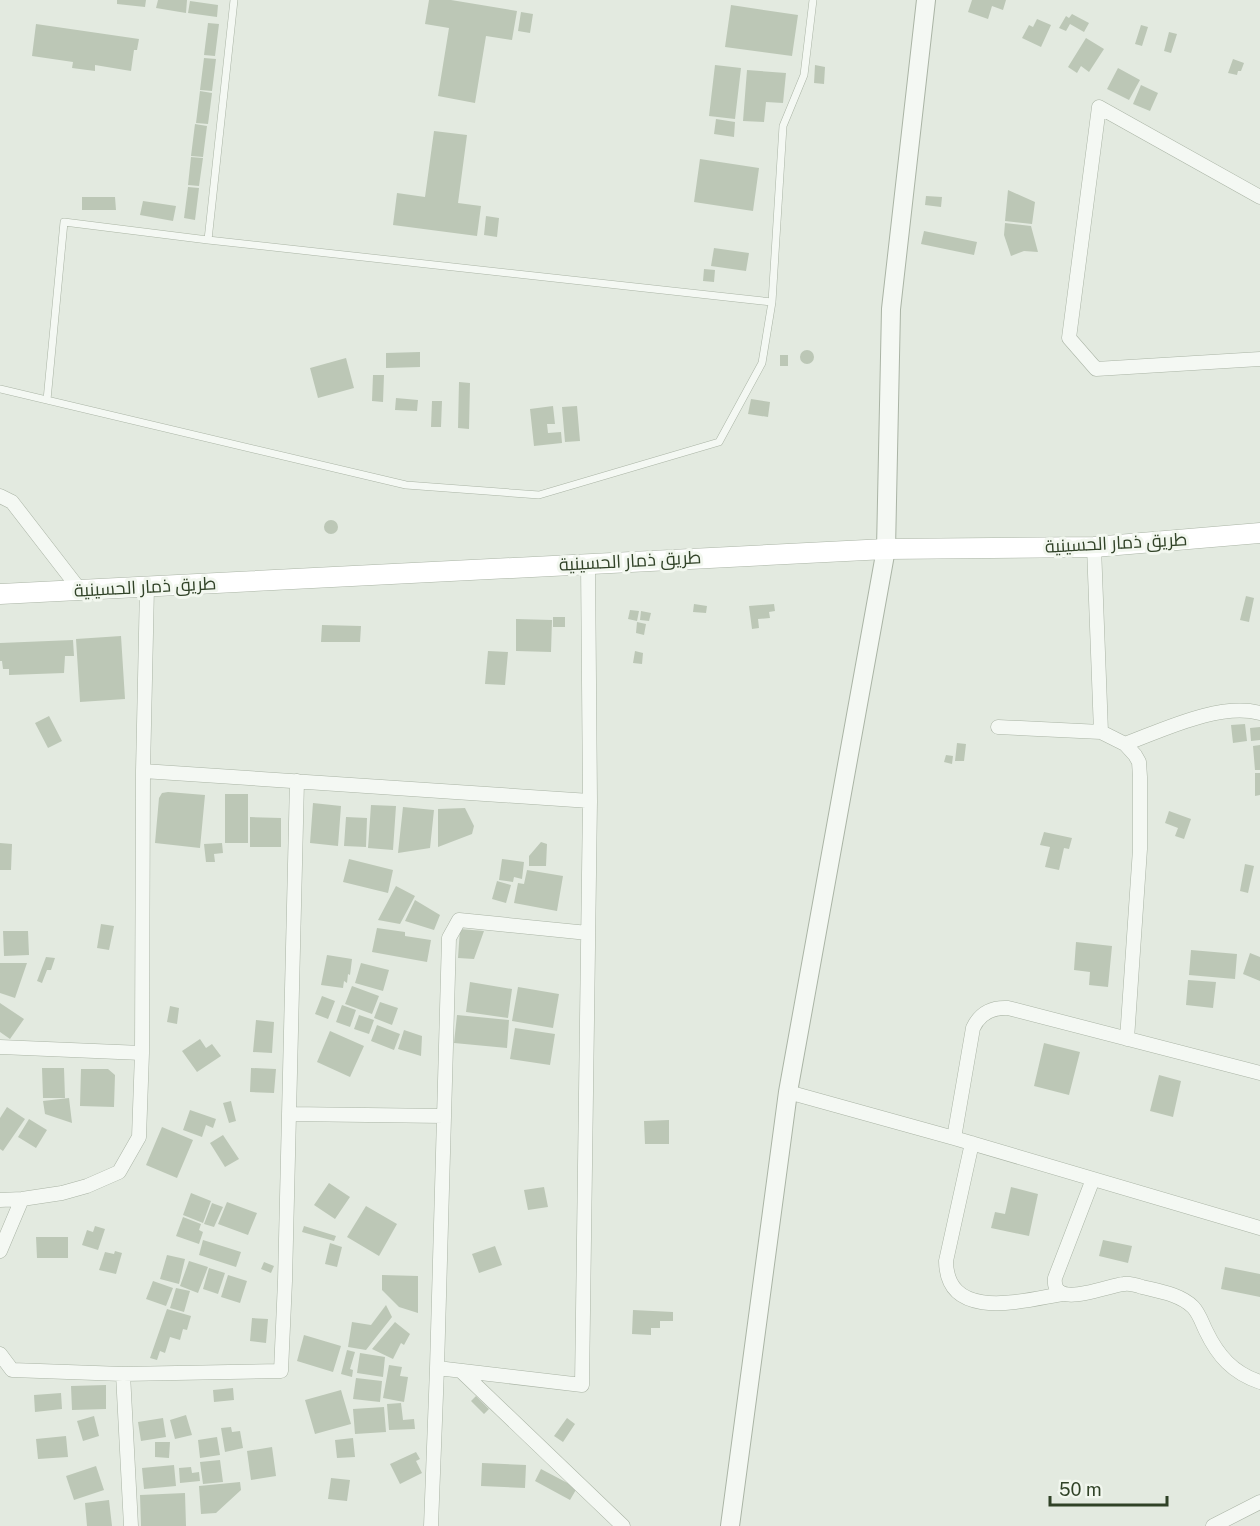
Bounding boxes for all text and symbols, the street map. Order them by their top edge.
street label: طريق ذمار الحسينية [1044,528,1188,559]
street label: طريق ذمار الحسينية [558,546,702,577]
street label: طريق ذمار الحسينية [73,572,217,603]
scale bar [1050,1469,1167,1507]
text: 50 m [1059,1479,1102,1500]

